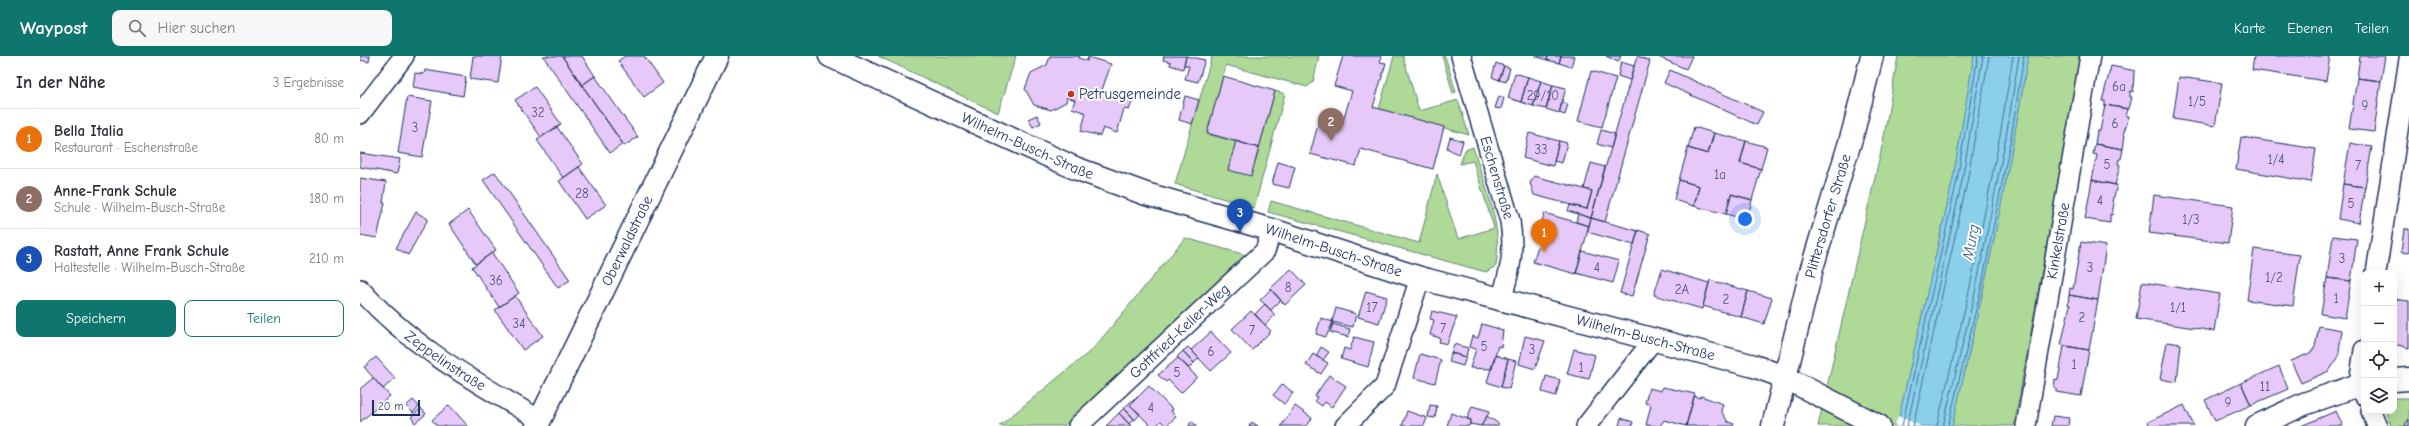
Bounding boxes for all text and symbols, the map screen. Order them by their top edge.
search box [112,10,392,46]
text: Waypost [20,17,88,39]
icon: search [126,17,148,39]
text: Hier suchen [158,19,235,37]
text: Karte [2234,20,2265,37]
text: Ebenen [2287,20,2333,37]
text: Teilen [2355,20,2389,37]
text: In der Nähe [16,73,105,92]
text: 3 Ergebnisse [273,75,344,90]
house number: 6a [2112,79,2126,94]
place label: Petrusgemeinde [1079,85,1181,103]
house number: 29/10 [1527,88,1559,103]
marker: Petrusgemeinde [1066,89,1076,99]
house number: 1/5 [2188,94,2206,109]
house number: 9 [2362,98,2369,113]
house number: 32 [531,105,545,120]
street label: Wilhelm-Busch-Straße [959,108,1096,183]
pin: 2 [1318,108,1344,141]
house number: 6 [2111,116,2119,131]
house number: 3 [412,120,418,135]
text: Bella Italia [54,122,124,140]
text: 1 [26,131,32,146]
text: 80 m [314,131,344,146]
street label: Eschenstraße [1476,134,1518,222]
text: Restaurant · Eschenstraße [54,140,198,155]
house number: 33 [1534,142,1548,157]
street label: Plittersdorfer Straße [1801,151,1855,280]
house number: 1/4 [2267,152,2285,167]
house number: 5 [2103,157,2111,172]
house number: 7 [2355,158,2361,173]
house number: 1a [1714,167,1726,182]
text: Anne-Frank Schule [54,182,177,200]
house number: 28 [575,186,589,201]
text: 2 [26,191,32,206]
text: 180 m [309,191,344,206]
street label: Oberwaldstraße [598,192,657,289]
house number: 4 [2097,193,2103,208]
house number: 5 [2347,196,2355,211]
pin: 3 [1227,199,1253,232]
text: Schule · Wilhelm-Busch-Straße [54,200,225,215]
street label: Kinkelstraße [2043,201,2074,280]
your location [1735,209,1755,229]
house number: 1/3 [2182,212,2200,227]
street label: Wilhelm-Busch-Straße [1263,219,1405,281]
pin: 1 [1531,219,1557,252]
water label: Murg [1959,223,1983,263]
text: Rastatt, Anne Frank Schule [54,242,229,260]
text: 3 [26,251,32,266]
text: 210 m [309,251,344,266]
house number: 3 [2339,251,2345,266]
text: Haltestelle · Wilhelm-Busch-Straße [54,260,245,275]
house number: 4 [1594,260,1600,275]
house number: 3 [2087,260,2093,275]
house number: 1/2 [2265,270,2283,285]
map controls [2361,270,2397,414]
button: + [2361,270,2397,306]
house number: 36 [489,273,503,288]
street label: Gottfried-Keller-Weg [1126,280,1233,382]
house number: 8 [1285,280,1292,295]
house number: 2A [1675,282,1690,297]
house number: 1 [2333,291,2339,306]
house number: 2 [1723,292,1730,307]
button: Speichern [16,300,176,337]
button: Teilen [184,300,344,337]
house number: 17 [1366,300,1378,315]
house number: 1/1 [2170,300,2186,315]
button: − [2361,306,2397,342]
house number: 2 [2079,310,2086,325]
street label: Wilhelm-Busch-Straße [1574,311,1718,364]
house number: 34 [513,316,525,331]
house number: 7 [1440,321,1446,336]
house number: 7 [1249,323,1255,338]
street label: Zeppelinstraße [401,327,490,395]
house number: 5 [1480,339,1488,354]
house number: 3 [1529,342,1535,357]
button: locate [2361,342,2397,378]
house number: 6 [1207,344,1215,359]
house number: 1 [2071,357,2077,372]
house number: 1 [1578,360,1584,375]
house number: 5 [1173,365,1181,380]
button: layers [2361,378,2397,414]
house number: 11 [2260,379,2270,394]
house number: 9 [2225,395,2232,410]
scale bar [372,398,420,417]
text: 20 m [378,400,403,413]
house number: 4 [1148,400,1154,415]

